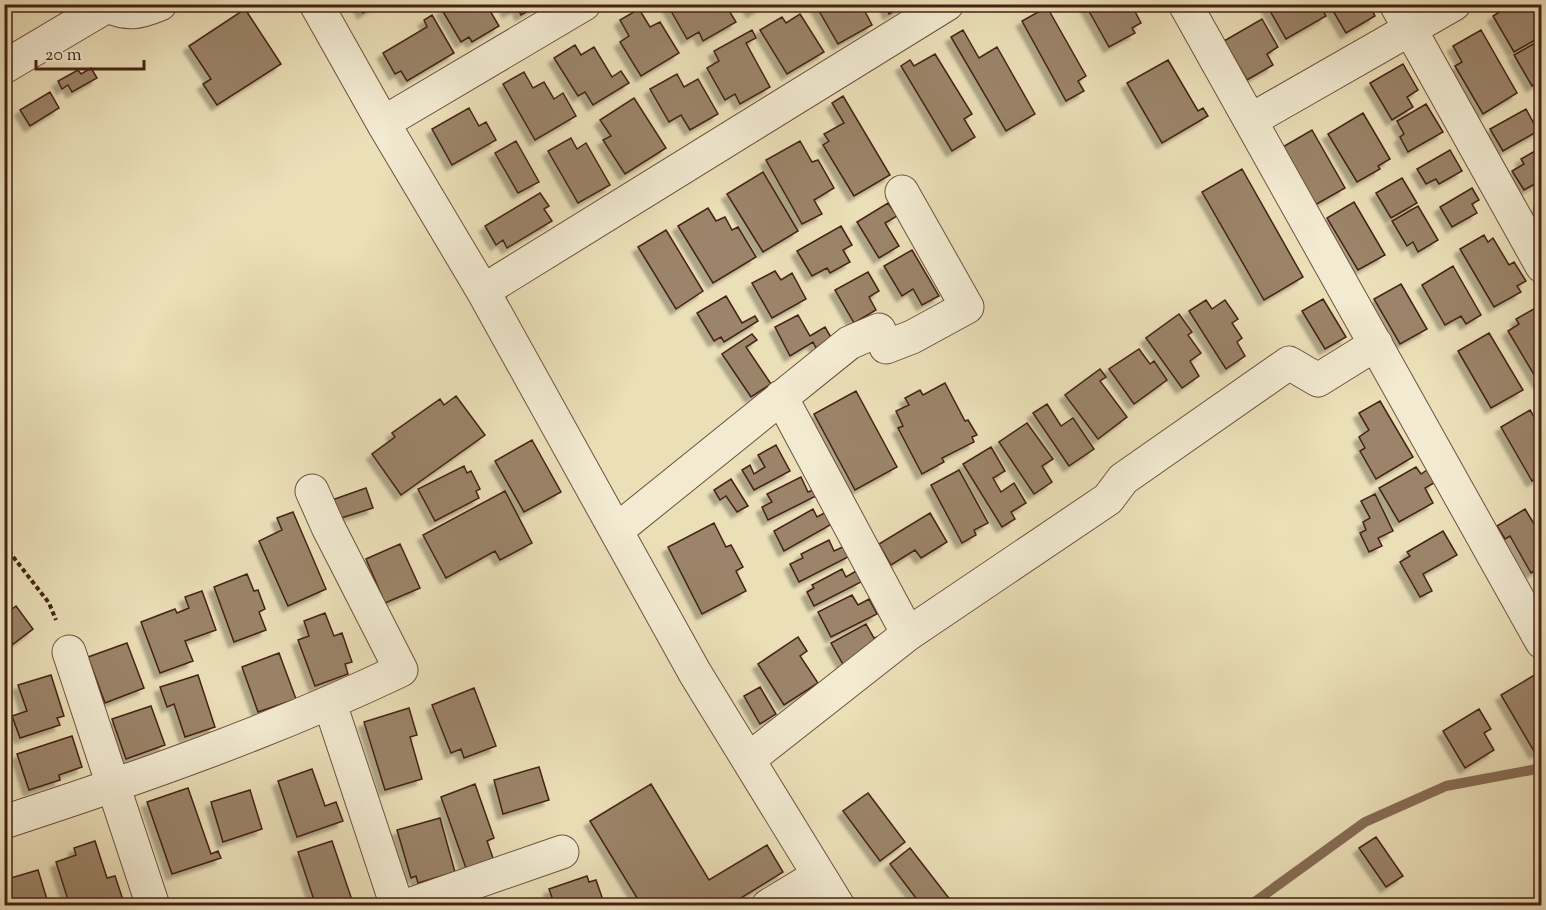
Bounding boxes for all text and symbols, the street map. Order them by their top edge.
scale bar [36,33,144,71]
text: 20 m [45,43,82,69]

